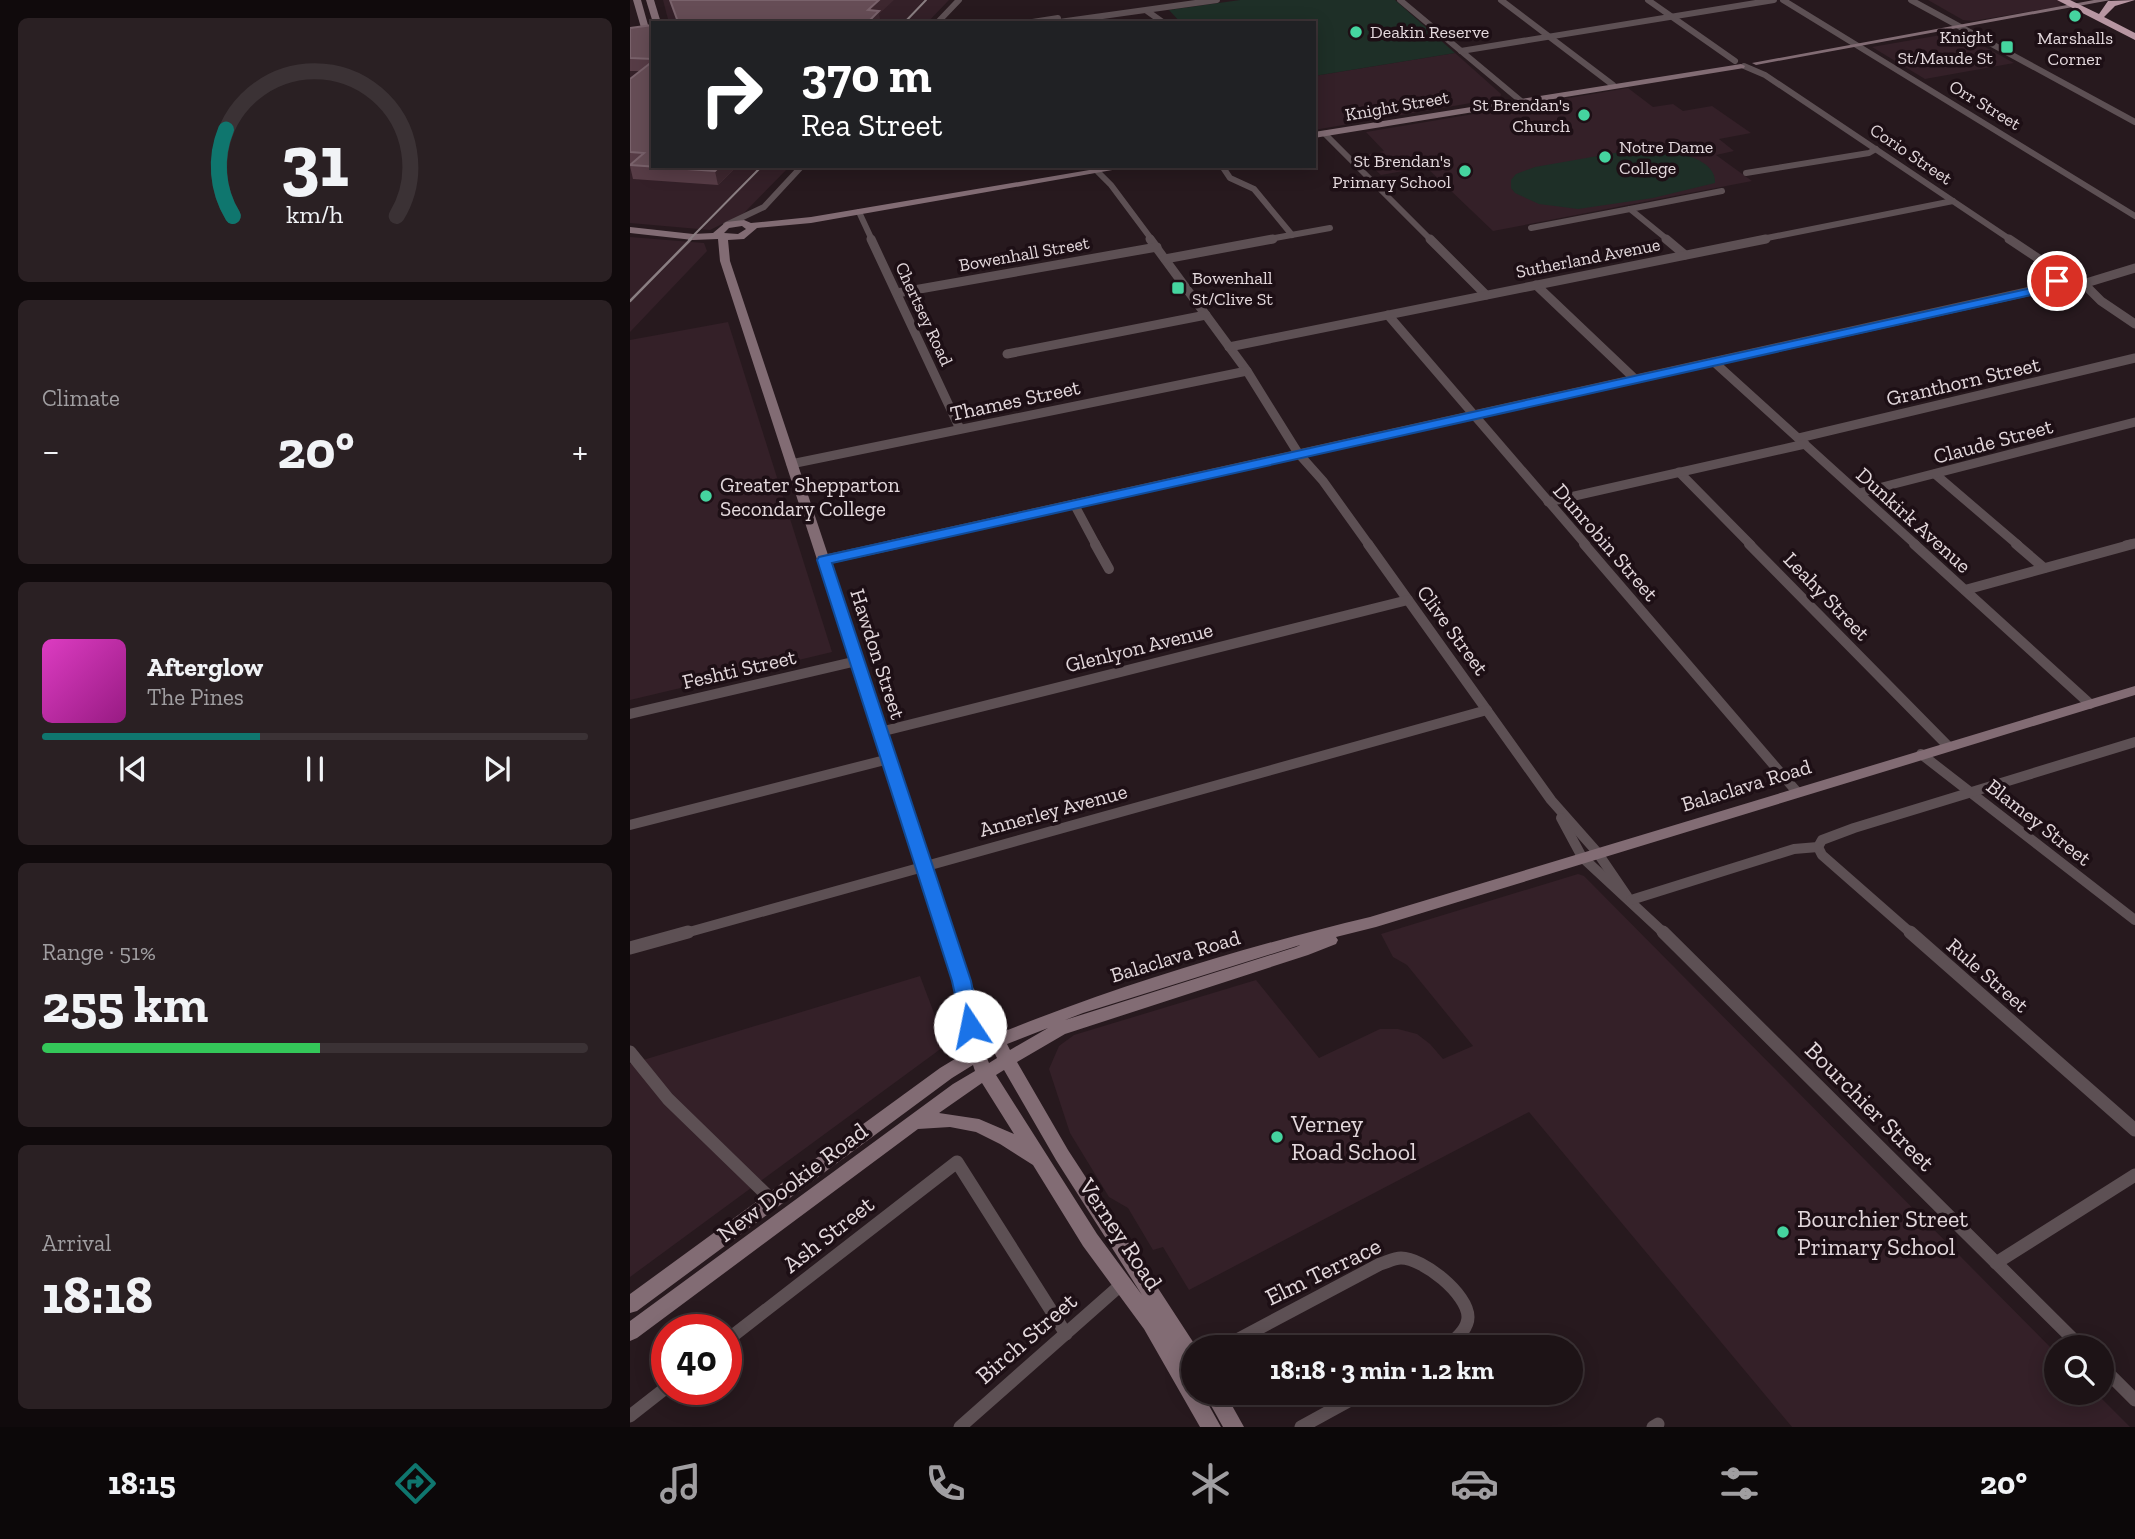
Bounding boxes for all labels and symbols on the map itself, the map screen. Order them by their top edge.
marker: Marshalls Corner [2067,8,2083,24]
place label: Deakin Reserve [1370,21,1489,43]
marker: Deakin Reserve [1348,24,1364,40]
place label: Knight St/Maude St [1897,26,1993,69]
place label: Marshalls Corner [2037,27,2113,70]
marker: Knight St/Maude St [1999,39,2015,55]
street label: Orr Street [1945,75,2025,135]
street label: Knight Street [1343,86,1451,126]
place label: St Brendan's Church [1473,94,1570,137]
marker: St Brendan's Church [1576,107,1592,123]
street label: Corio Street [1866,119,1956,190]
place label: Notre Dame College [1619,136,1713,179]
marker: Notre Dame College [1597,149,1613,165]
place label: St Brendan's Primary School [1332,150,1451,193]
marker: St Brendan's Primary School [1457,163,1473,179]
street label: Bowenhall Street [957,232,1091,276]
street label: Sutherland Avenue [1514,233,1662,283]
pin [2027,251,2087,311]
street label: Chertsey Road [890,259,958,369]
place label: Bowenhall St/Clive St [1192,267,1273,310]
marker: Bowenhall St/Clive St [1170,280,1186,296]
street label: Granthorn Street [1884,351,2042,411]
street label: Thames Street [948,374,1082,426]
street label: Claude Street [1931,413,2056,469]
street label: Dunkirk Avenue [1851,462,1977,578]
place label: Greater Shepparton Secondary College [720,472,900,521]
street label: Dunrobin Street [1548,478,1664,606]
marker: Greater Shepparton Secondary College [698,488,714,504]
street label: Leahy Street [1779,547,1875,645]
street label: Clive Street [1412,580,1494,680]
street label: Hawdon Street [845,586,911,723]
street label: Glenlyon Avenue [1063,617,1216,677]
street label: Feshti Street [680,644,798,694]
street label: Balaclava Road [1678,753,1814,817]
street label: Blamey Street [1982,773,2097,871]
street label: Annerley Avenue [976,778,1130,842]
street label: Balaclava Road [1107,924,1243,988]
street label: Rule Street [1942,933,2034,1017]
position arrow [933,989,1007,1063]
street label: Bourchier Street [1799,1035,1941,1177]
place label: Verney Road School [1290,1109,1416,1166]
street label: New Dookie Road [711,1116,873,1248]
marker: Verney Road School [1269,1129,1285,1145]
street label: Verney Road [1072,1172,1169,1295]
street label: Ash Street [777,1189,880,1279]
place label: Bourchier Street Primary School [1797,1204,1968,1261]
marker: Bourchier Street Primary School [1775,1224,1791,1240]
street label: Elm Terrace [1260,1231,1386,1311]
street label: Birch Street [970,1286,1082,1390]
speed limit sign: 40 [651,1314,742,1405]

